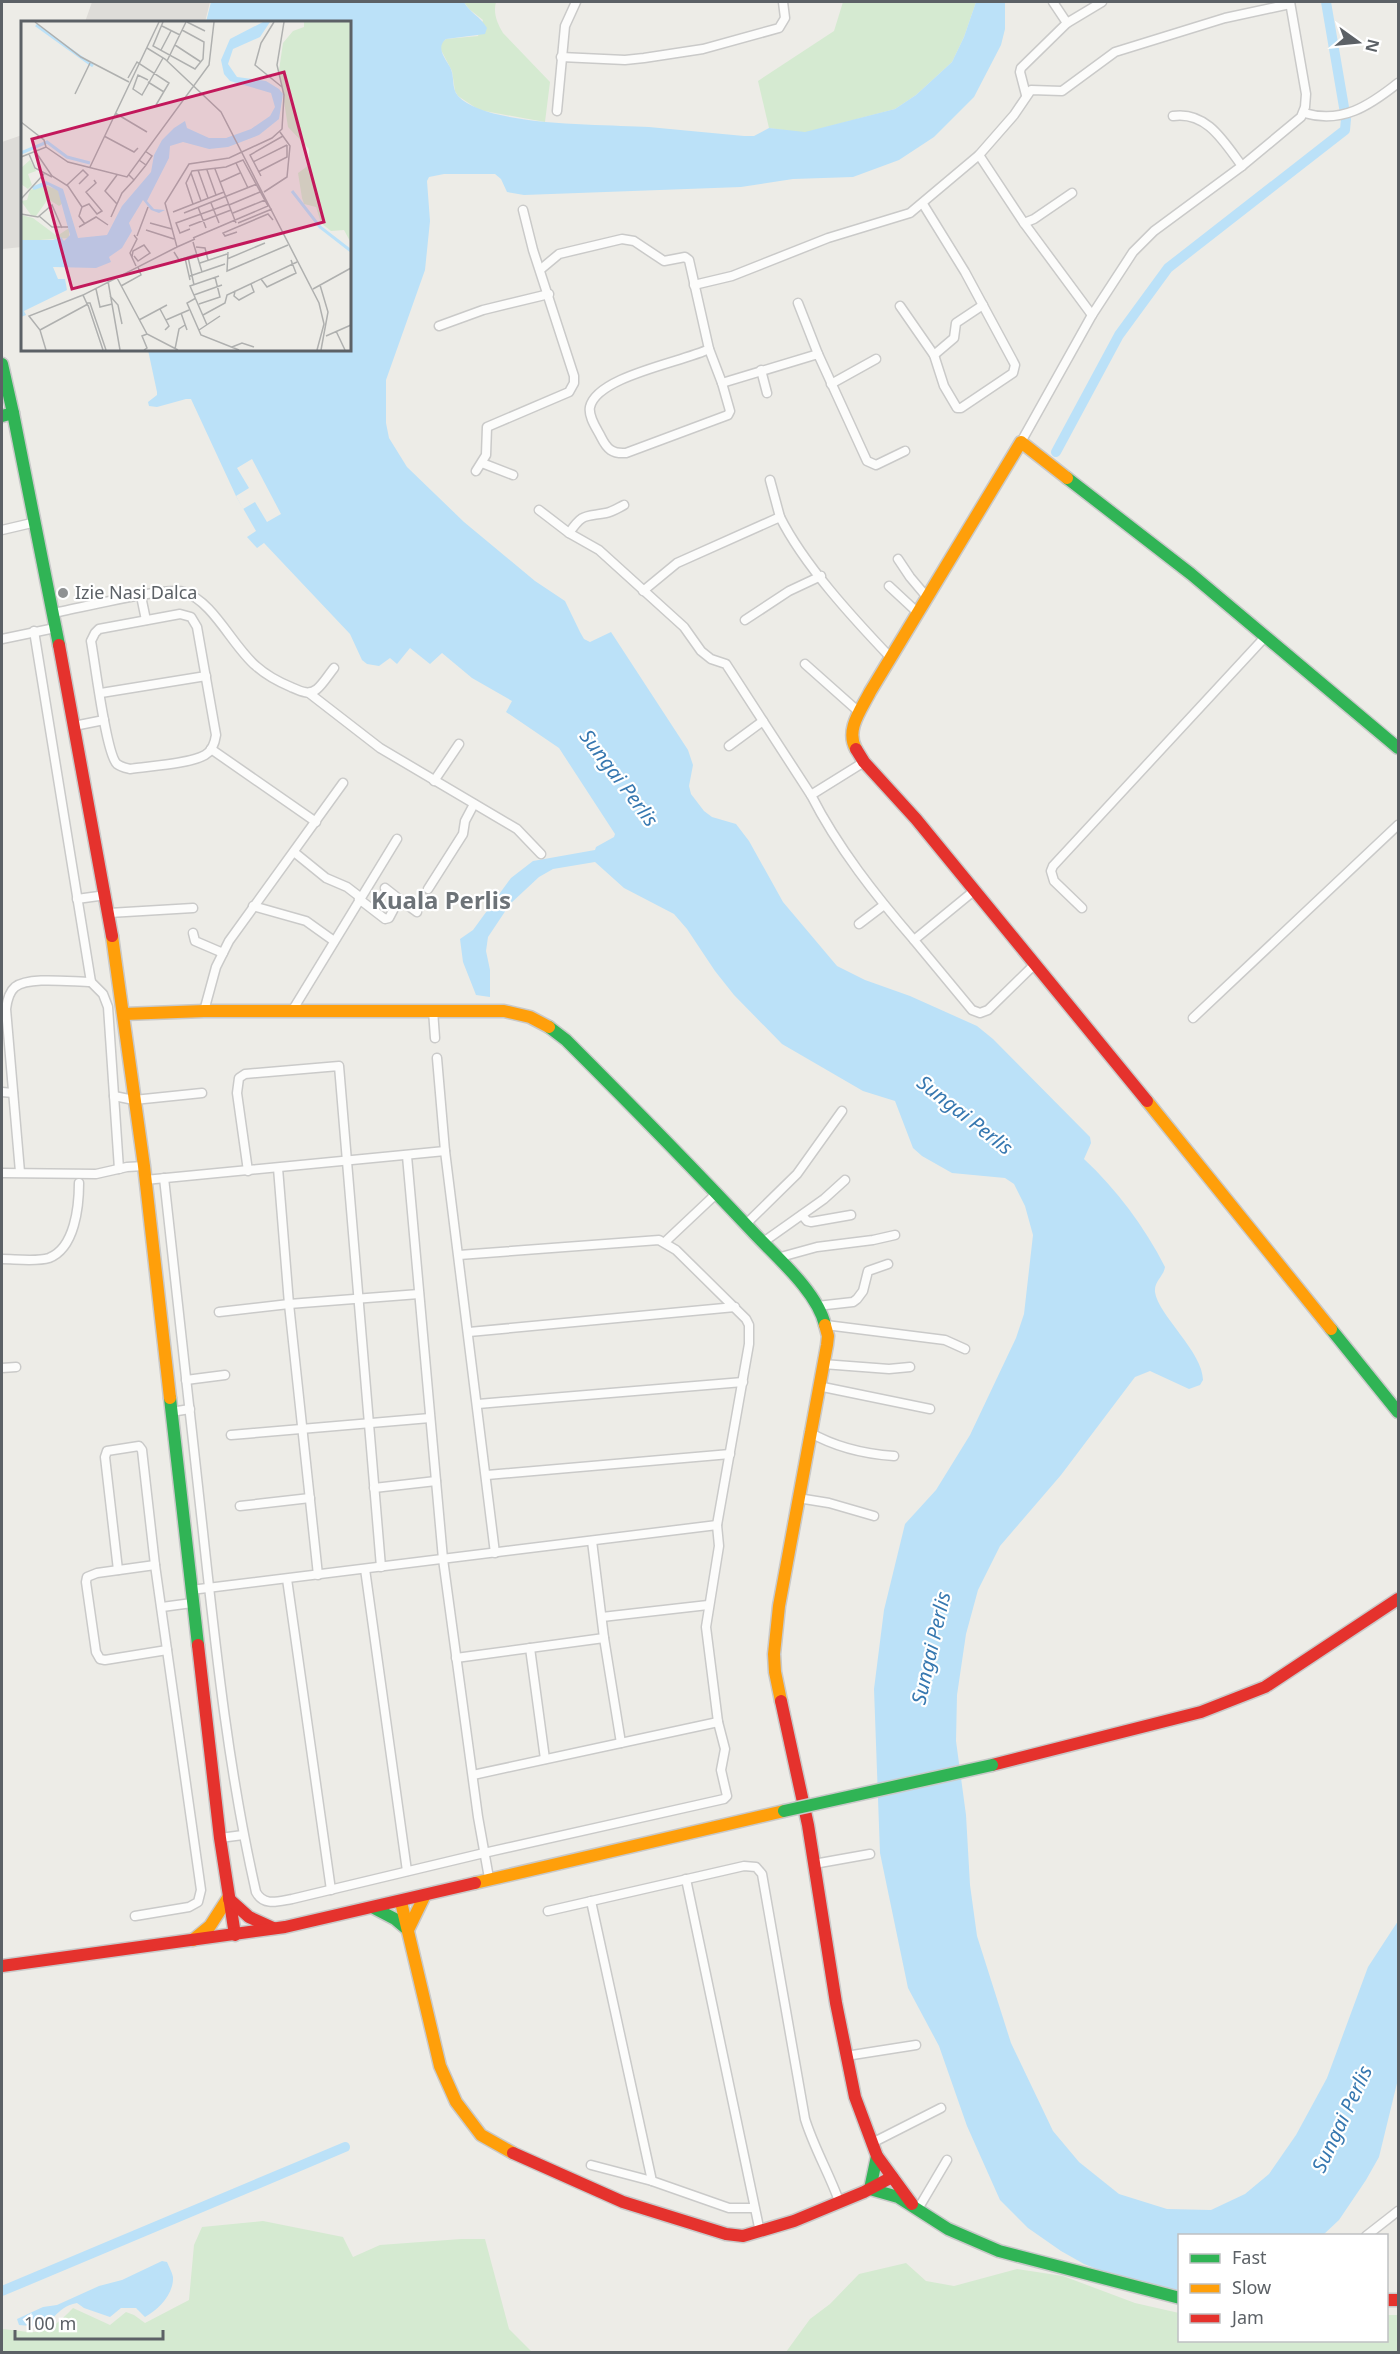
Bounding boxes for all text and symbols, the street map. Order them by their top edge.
north arrow [1328,12,1388,72]
inset map [21,21,351,351]
text: N [1360,37,1385,55]
place label: Izie Nasi Dalca [75,580,197,604]
marker: Izie Nasi Dalca [56,586,70,600]
water label: Sungai Perlis [574,724,665,832]
district label: Kuala Perlis [371,883,511,916]
water label: Sungai Perlis [912,1069,1019,1161]
water label: Sungai Perlis [904,1589,957,1707]
water label: Sungai Perlis [1305,2061,1378,2177]
legend [1178,2234,1388,2342]
text: Fast [1232,2245,1267,2269]
text: Slow [1232,2275,1271,2299]
scale bar [15,2303,164,2341]
text: Jam [1230,2305,1264,2329]
text: 100 m [24,2311,76,2335]

